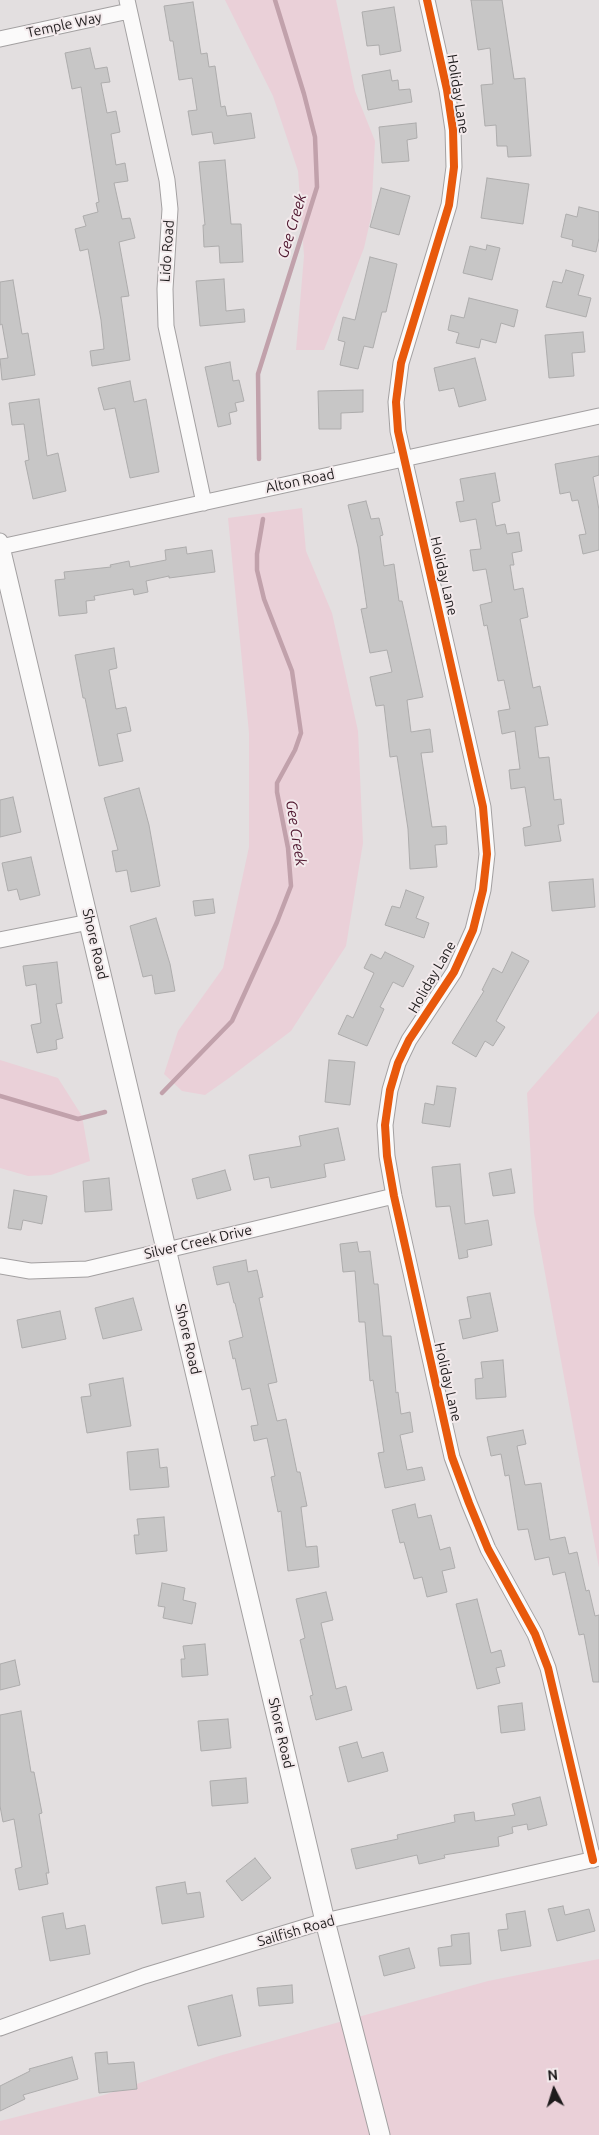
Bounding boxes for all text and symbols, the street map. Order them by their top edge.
street label: Temple Way [25,9,103,41]
street label: Holiday Lane [443,53,473,135]
water label: Gee Creek [274,192,310,260]
street label: Lido Road [156,219,178,283]
street label: Alton Road [264,466,336,496]
street label: Holiday Lane [427,535,461,617]
water label: Gee Creek [282,799,310,867]
street label: Shore Road [79,907,111,981]
street label: Holiday Lane [405,938,459,1016]
street label: Silver Creek Drive [142,1221,254,1263]
street label: Shore Road [172,1302,204,1376]
street label: Holiday Lane [431,1341,465,1423]
street label: Shore Road [265,1696,297,1770]
street label: Sailfish Road [255,1912,337,1950]
north arrow [529,2065,579,2115]
text: N [547,2067,559,2083]

